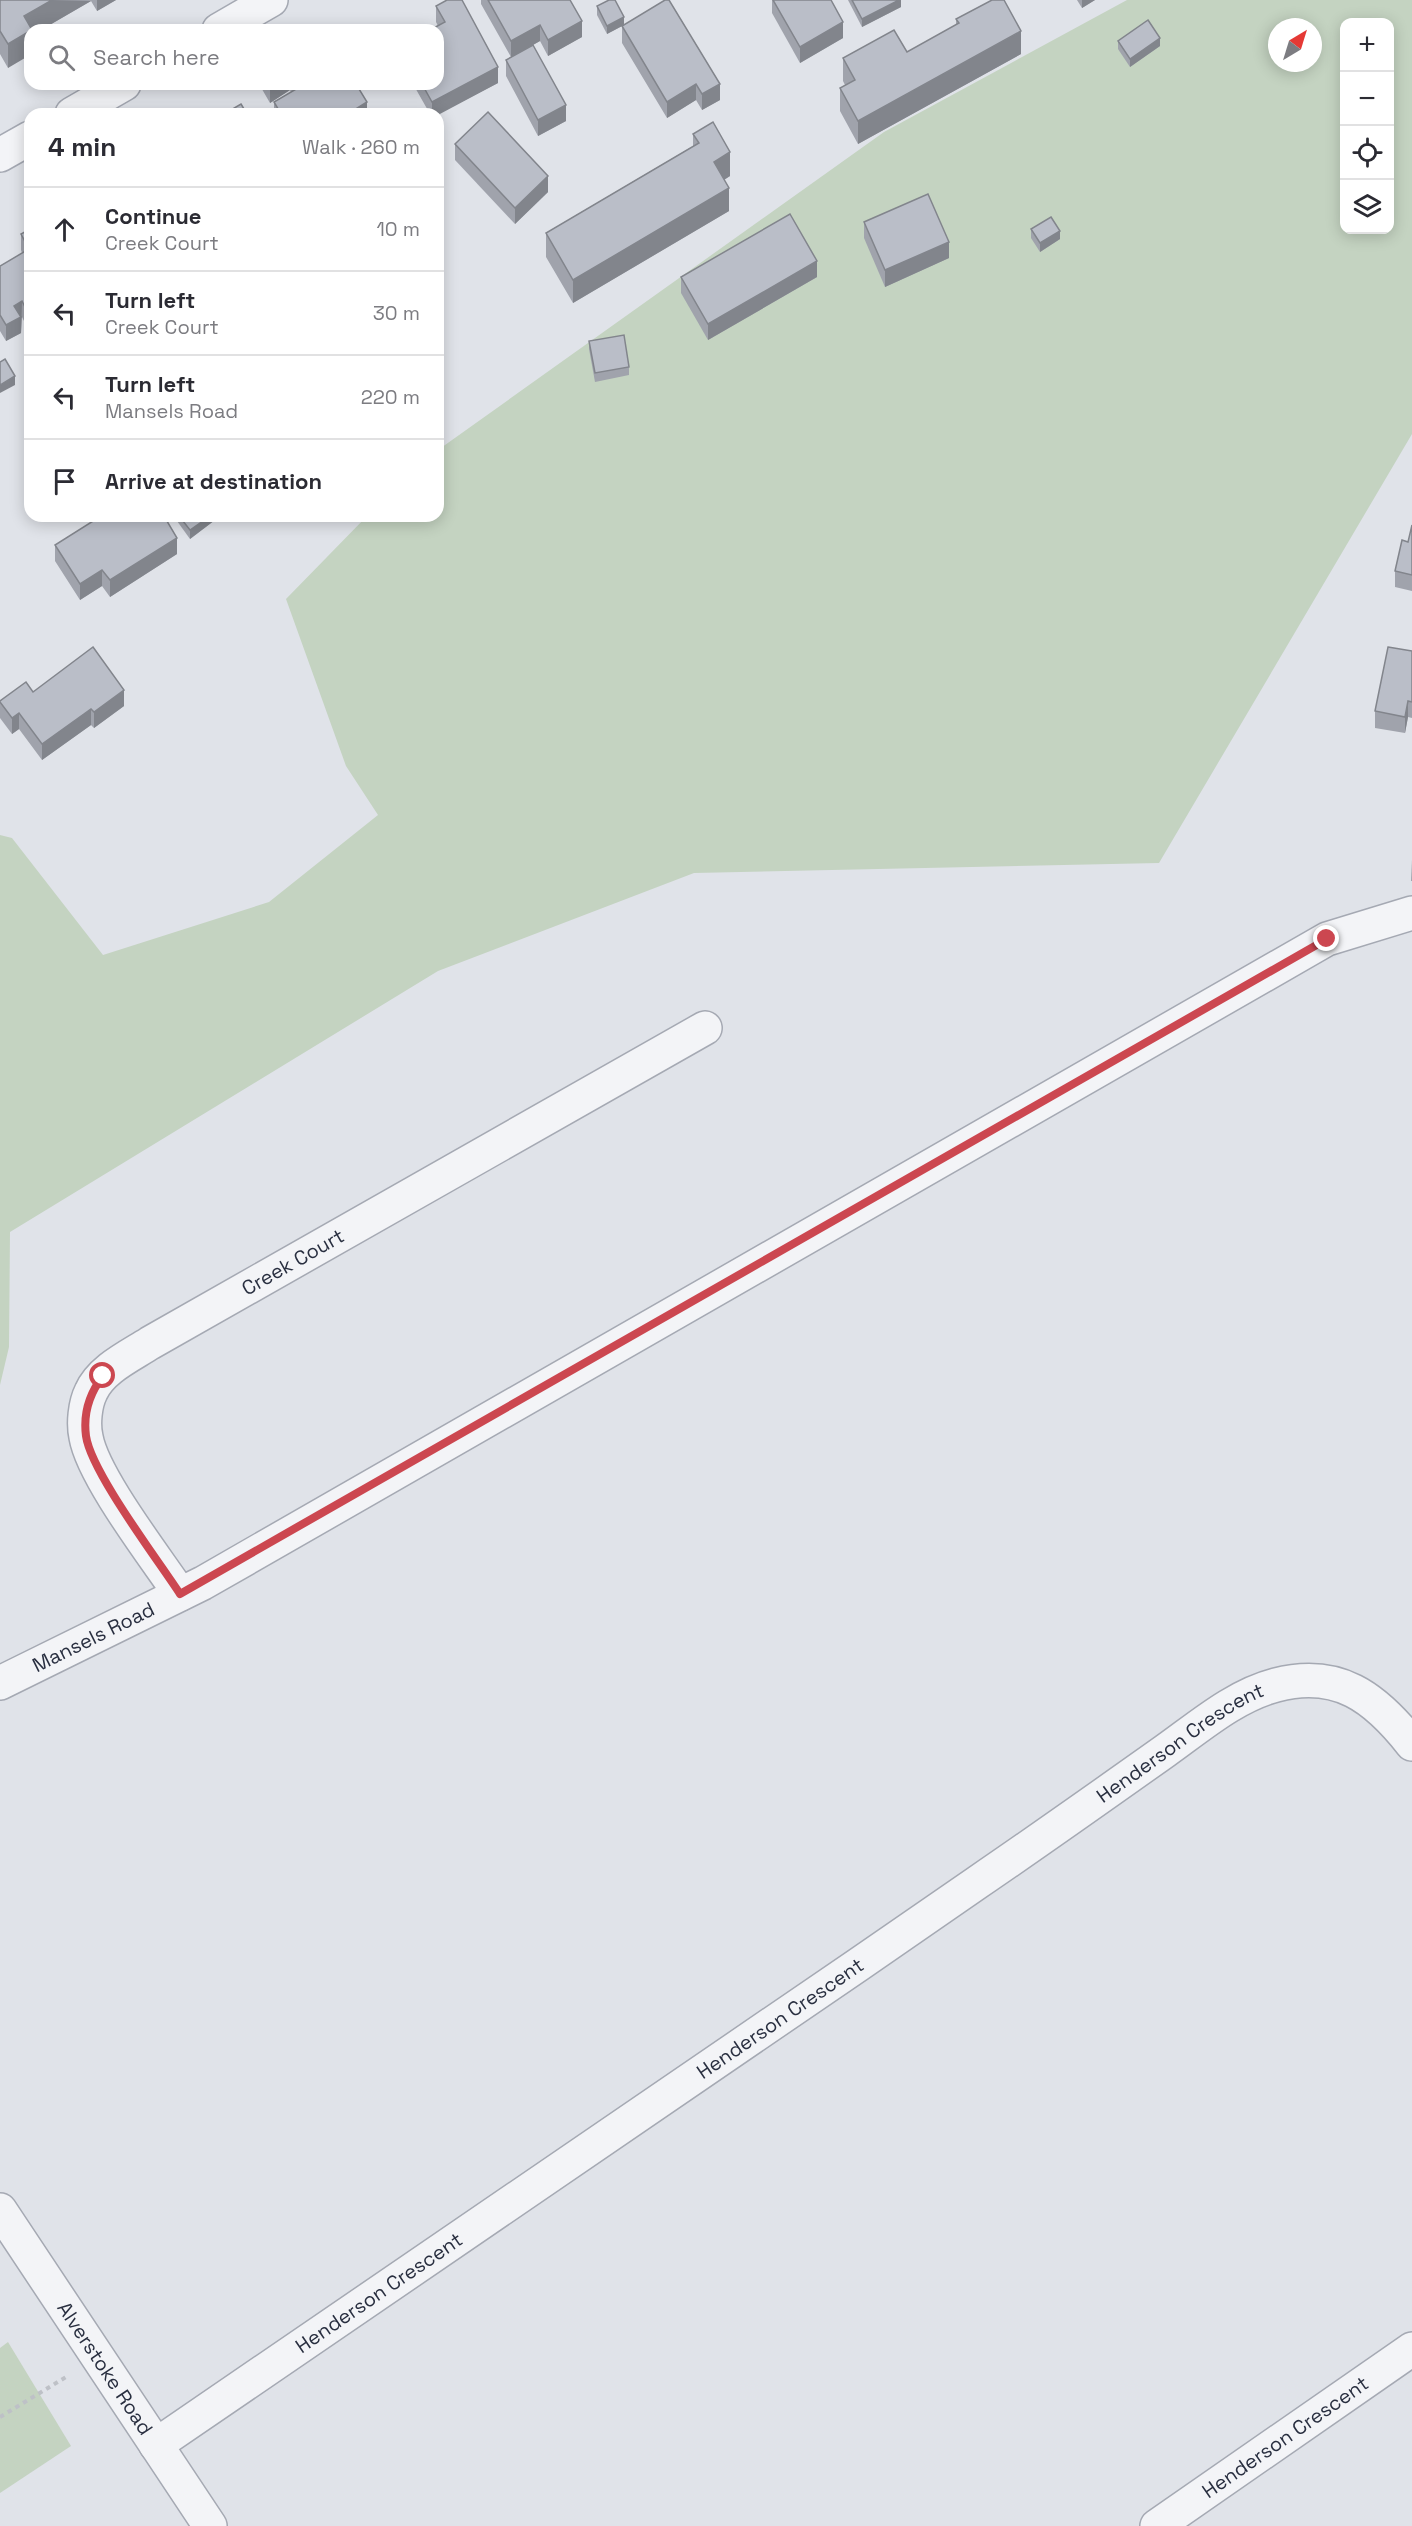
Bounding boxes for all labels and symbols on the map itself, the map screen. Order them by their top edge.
north arrow [1268,18,1322,72]
route end [1313,925,1339,951]
street label: Creek Court [237,1222,349,1301]
route start [89,1362,115,1388]
street label: Mansels Road [28,1596,159,1678]
street label: Henderson Crescent [1091,1677,1267,1809]
street label: Henderson Crescent [691,1952,869,2085]
street label: Henderson Crescent [290,2226,468,2359]
street label: Alverstoke Road [51,2297,159,2440]
street label: Henderson Crescent [1197,2370,1374,2504]

